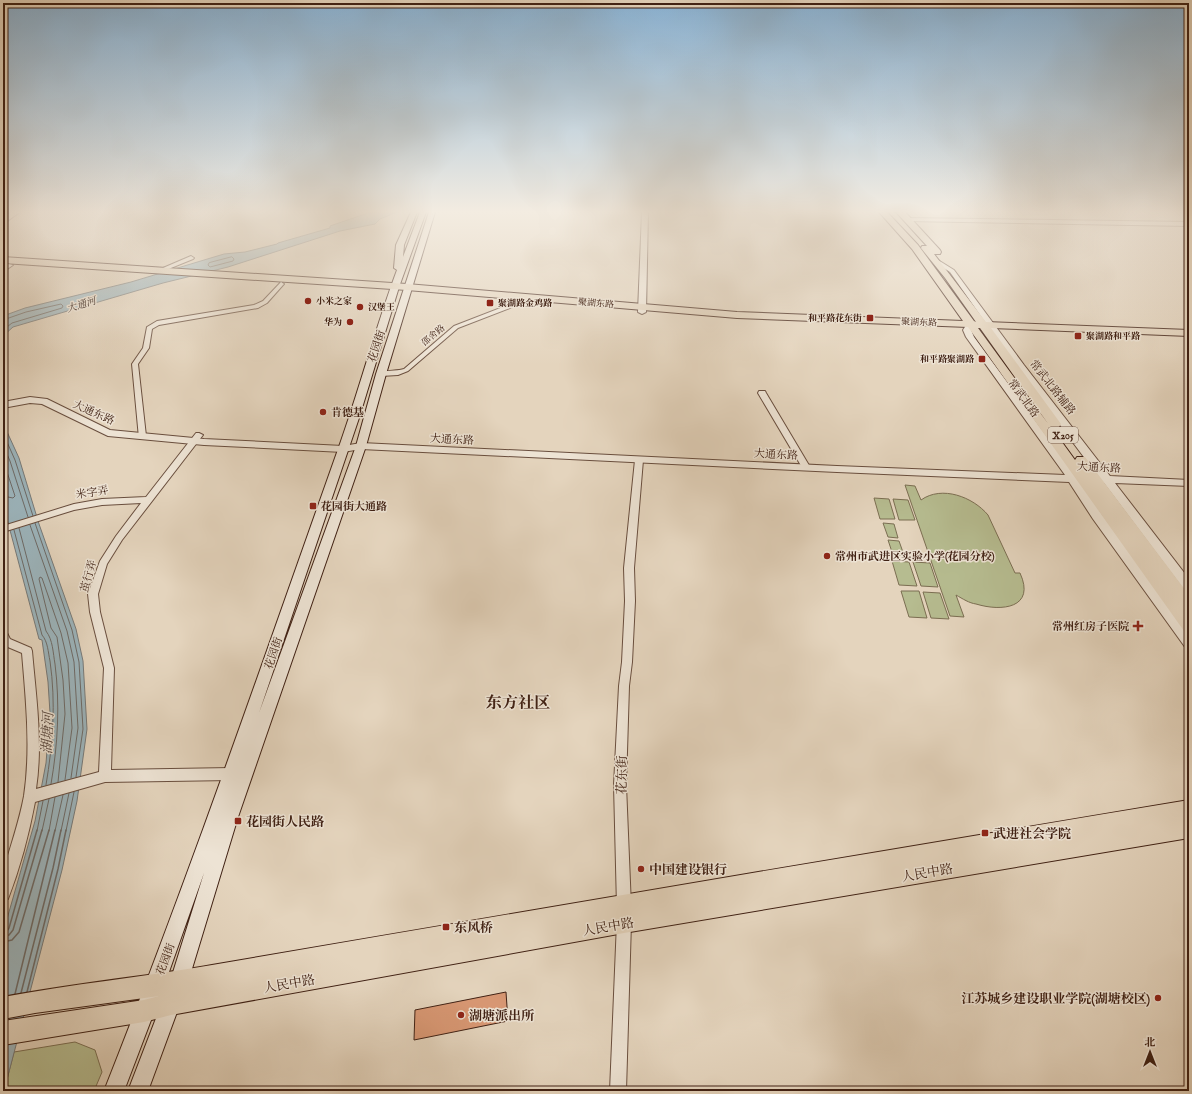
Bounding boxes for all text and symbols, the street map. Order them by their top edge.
water label: 大通河 [65,294,100,316]
place label: 小米之家 [316,295,352,307]
marker: 小米之家 [303,296,313,306]
street label: 聚湖东路 [578,296,614,311]
marker: 聚湖路金鸡路 [485,298,495,308]
place label: 聚湖路金鸡路 [498,298,553,309]
marker: 汉堡王 [355,302,365,312]
place label: 汉堡王 [368,302,395,313]
place label: 和平路花东街 [808,313,862,324]
marker: 和平路花东街 [865,313,875,323]
street label: 聚湖东路 [901,316,937,329]
place label: 华为 [324,317,342,328]
marker: 华为 [345,317,355,327]
street label: 邵舍路 [419,322,447,348]
street label: 花园街 [365,328,389,364]
marker: 聚湖路和平路 [1073,331,1083,341]
place label: 聚湖路和平路 [1086,331,1141,342]
place label: 和平路聚湖路 [920,354,975,365]
marker: 和平路聚湖路 [977,354,987,364]
street label: 常武北路辅路 [1026,357,1078,418]
street label: 常武北路 [1005,377,1042,421]
street label: 大通东路 [71,398,117,428]
place label: 肯德基 [331,406,364,420]
marker: 肯德基 [318,407,328,417]
road number: X205 [1048,427,1078,443]
street label: 大通东路 [430,432,474,448]
street label: 大通东路 [754,447,798,463]
street label: 大通东路 [1077,460,1121,476]
street label: 米字弄 [75,483,110,502]
place label: 花园街大通路 [320,500,387,514]
marker: 花园街大通路 [308,501,318,511]
place label: 常州市武进区实验小学(花园分校) [835,550,995,564]
marker: 常州市武进区实验小学(花园分校) [822,551,832,561]
street label: 茧行弄 [78,558,100,594]
place label: 常州红房子医院 [1052,620,1130,634]
marker: 常州红房子医院 [1132,620,1144,632]
street label: 花园街 [262,635,286,671]
district label: 东方社区 [486,694,550,714]
water label: 湖塘河 [38,709,58,754]
street label: 花东街 [614,755,631,795]
place label: 花园街人民路 [246,814,324,831]
marker: 花园街人民路 [233,816,243,826]
place label: 武进社会学院 [993,826,1071,843]
marker: 武进社会学院 [980,828,990,838]
street label: 人民中路 [900,861,954,886]
place label: 中国建设银行 [649,862,727,879]
marker: 中国建设银行 [636,864,646,874]
street label: 人民中路 [581,915,635,940]
place label: 东风桥 [454,920,493,937]
marker: 东风桥 [441,922,451,932]
street label: 花园街 [154,941,178,977]
street label: 人民中路 [262,972,316,997]
place label: 江苏城乡建设职业学院(湖塘校区) [961,991,1150,1008]
marker: 江苏城乡建设职业学院(湖塘校区) [1153,993,1163,1003]
place label: 湖塘派出所 [469,1008,535,1025]
marker: 湖塘派出所 [456,1010,466,1020]
north arrow [1130,1032,1170,1072]
text: 北 [1145,1036,1156,1050]

